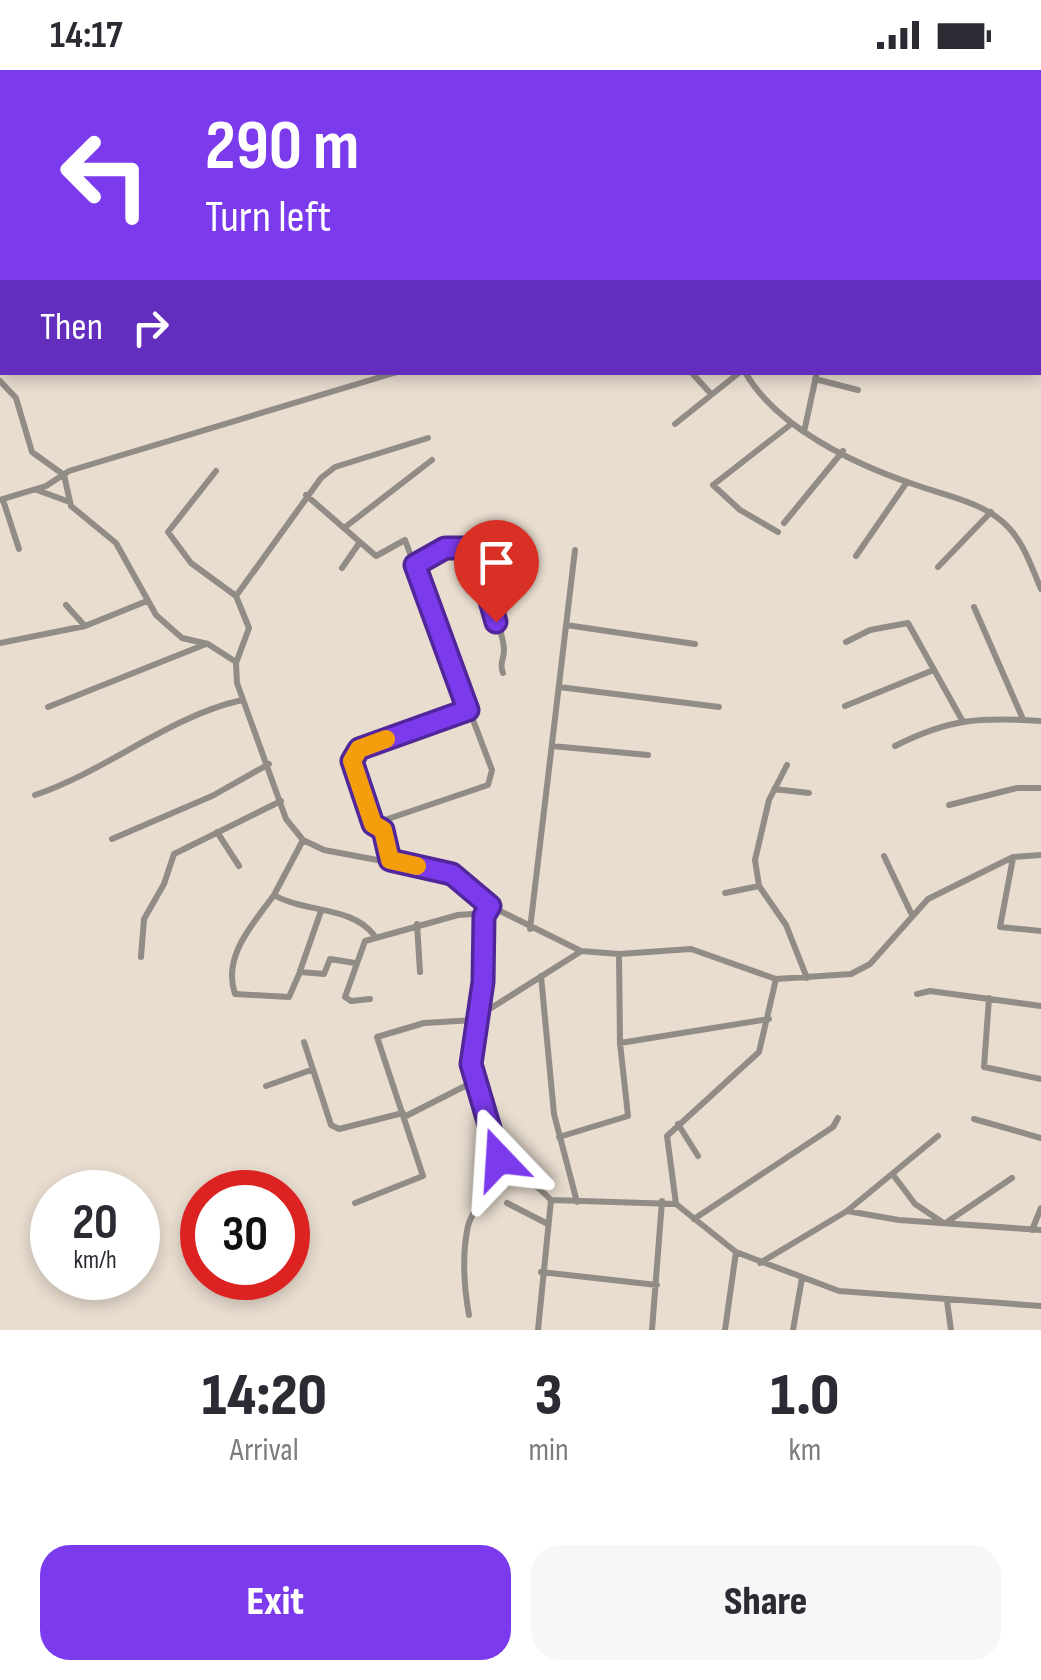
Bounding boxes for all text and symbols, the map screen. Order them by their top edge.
text: 14:17 [50,13,123,58]
text: 290 m [205,105,360,189]
icon: left [40,110,170,240]
text: Turn left [205,190,331,245]
icon: right [123,300,178,355]
text: Then [40,305,103,350]
pin [454,520,539,623]
icon: arrive [469,535,524,590]
position arrow [447,1107,551,1211]
speed limit sign: 30 [180,1170,310,1300]
text: 20 [72,1193,118,1253]
text: km/h [73,1245,117,1276]
text: 14:20 [202,1360,327,1432]
text: 3 [535,1360,562,1432]
text: 1.0 [770,1360,839,1432]
text: Arrival [230,1431,299,1470]
text: min [529,1431,569,1470]
text: km [788,1431,821,1470]
button: Exit [40,1545,511,1660]
button: Share [531,1545,1001,1660]

